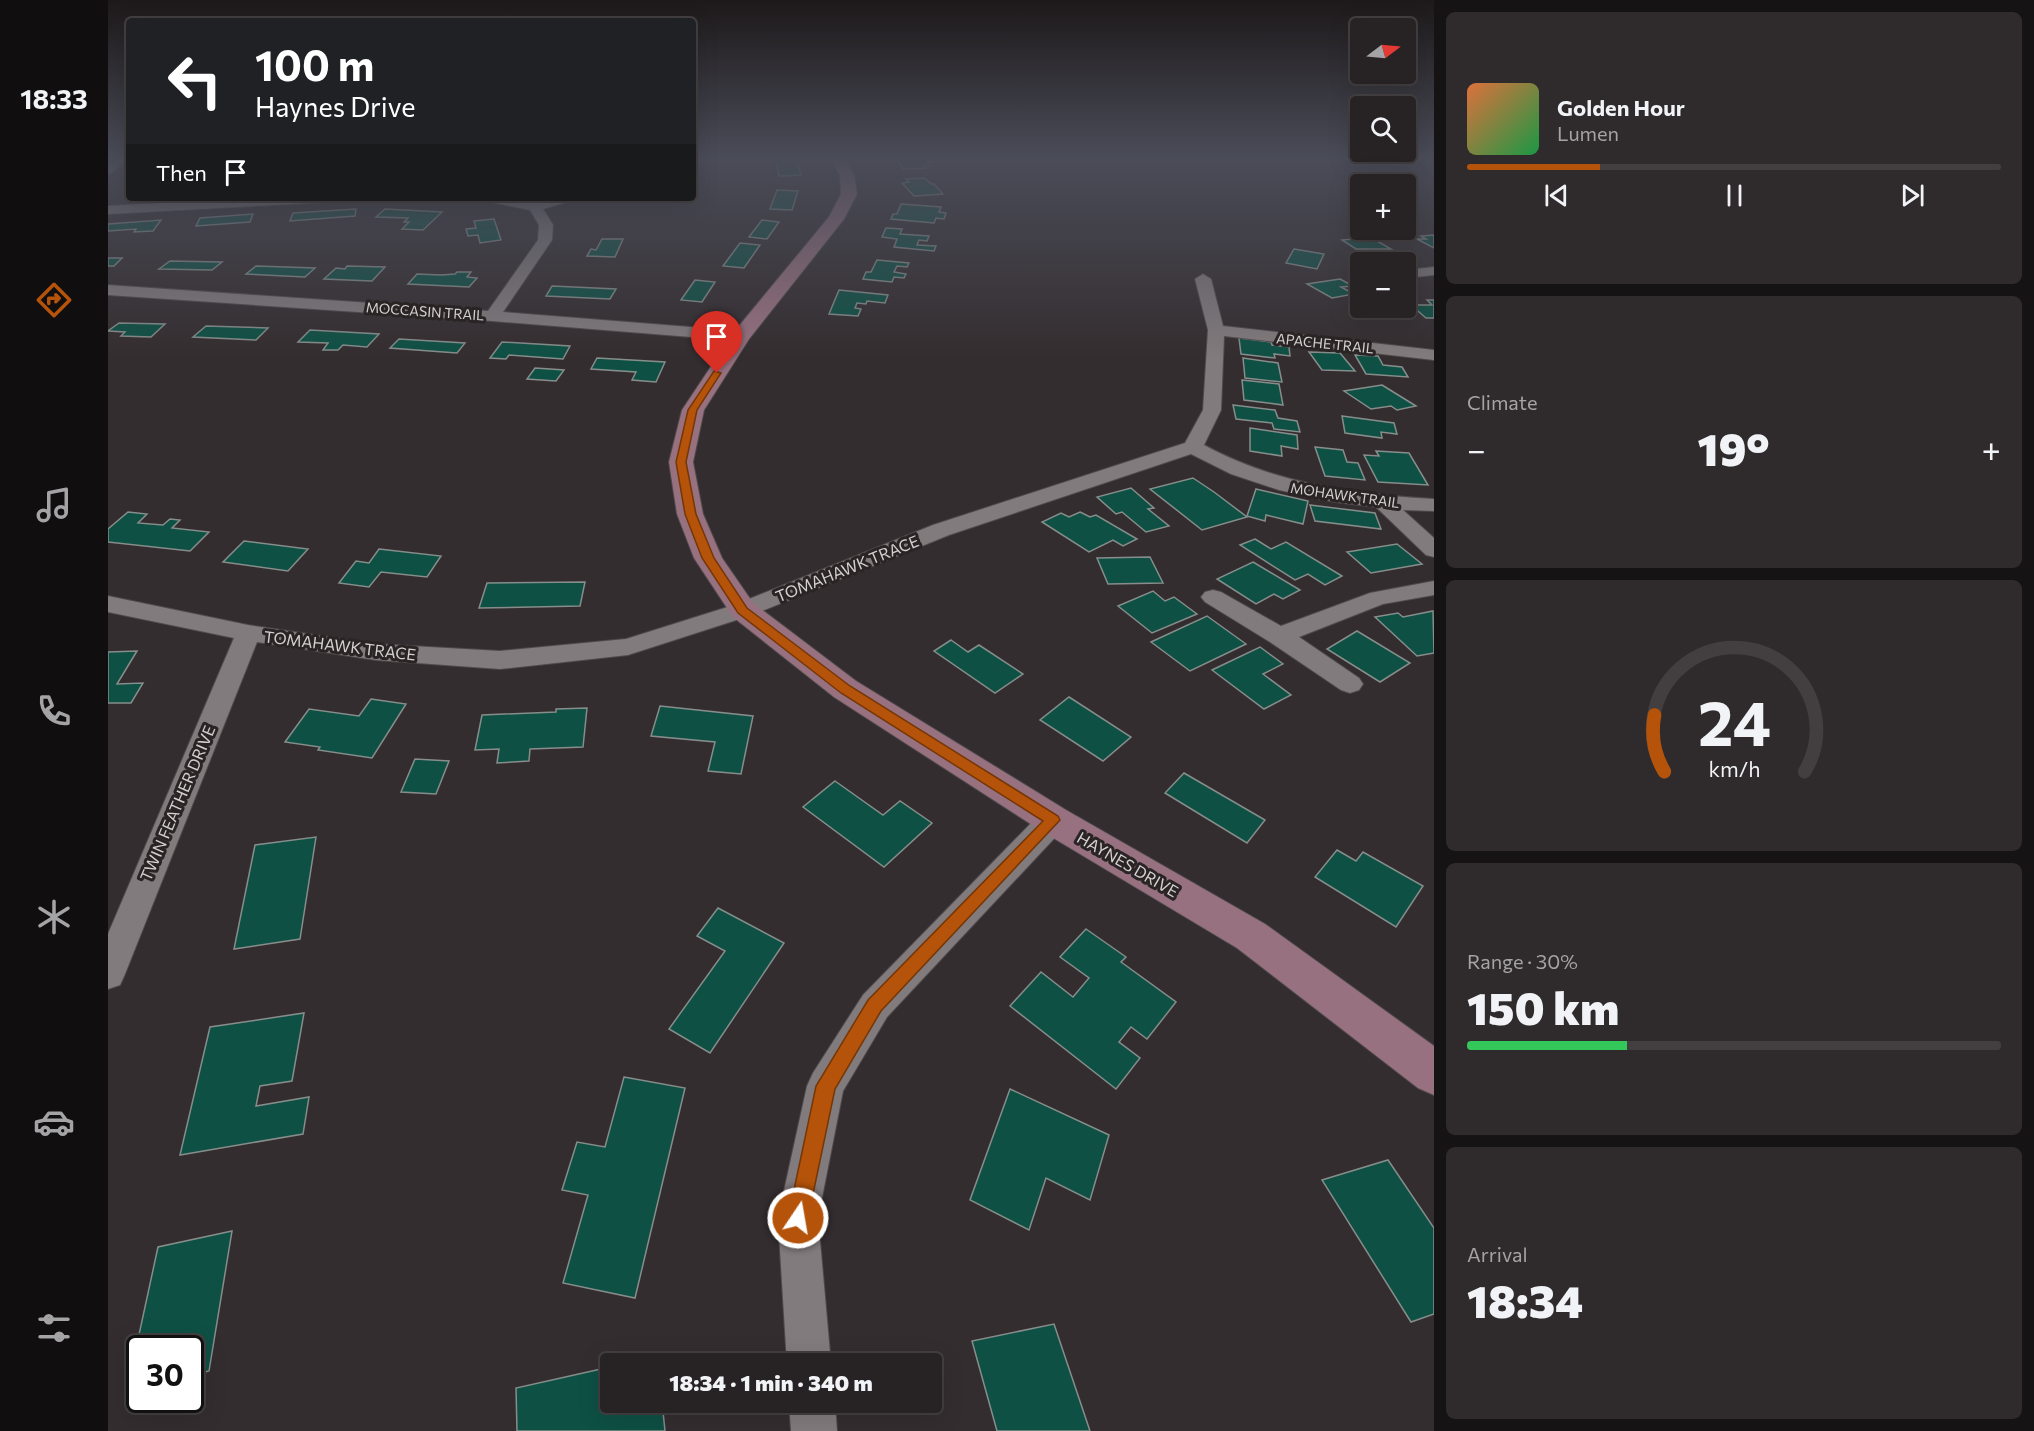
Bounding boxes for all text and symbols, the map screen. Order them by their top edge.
north arrow [1350,18,1416,84]
map controls [1350,18,1416,318]
text: 100 m [255,38,375,90]
icon: left [156,42,234,120]
text: 18:33 [20,82,88,115]
text: Haynes Drive [255,90,415,123]
text: Golden Hour [1557,94,1685,121]
button: search [1350,96,1416,162]
text: Lumen [1557,121,1619,145]
icon: arrive [219,156,252,189]
text: Then [156,159,207,186]
button: + [1350,174,1416,240]
icon: previous [1540,179,1573,212]
icon: pause [1718,179,1751,212]
icon: next [1896,179,1929,212]
button: − [1350,252,1416,318]
icon: directions [33,279,75,321]
street label: MOCCASIN TRAIL [365,298,485,324]
pin [691,311,742,373]
icon: arrive [700,320,733,353]
street label: APACHE TRAIL [1275,329,1375,357]
text: Climate [1467,390,1537,414]
text: 19° [1698,420,1770,475]
text: − [1467,428,1486,469]
text: + [1982,428,2001,469]
street label: MOHAWK TRAIL [1289,479,1401,511]
icon: music [33,484,75,526]
street label: TOMAHAWK TRACE [773,531,921,605]
street label: TOMAHAWK TRACE [263,626,417,664]
text: 24 [1698,684,1770,760]
icon: phone [33,690,75,732]
street label: TWIN FEATHER DRIVE [136,722,218,884]
text: km/h [1708,756,1760,782]
street label: HAYNES DRIVE [1074,827,1182,901]
icon: climate [33,896,75,938]
text: Range · 30% [1467,949,1578,973]
text: 150 km [1467,979,1619,1034]
icon: car [33,1101,75,1143]
position arrow [766,1186,830,1250]
text: Arrival [1467,1242,1528,1266]
text: 18:34 [1467,1272,1583,1327]
icon: filters [33,1307,75,1349]
speed limit sign: 30 [126,1335,204,1413]
text: 18:34 · 1 min · 340 m [669,1369,873,1396]

